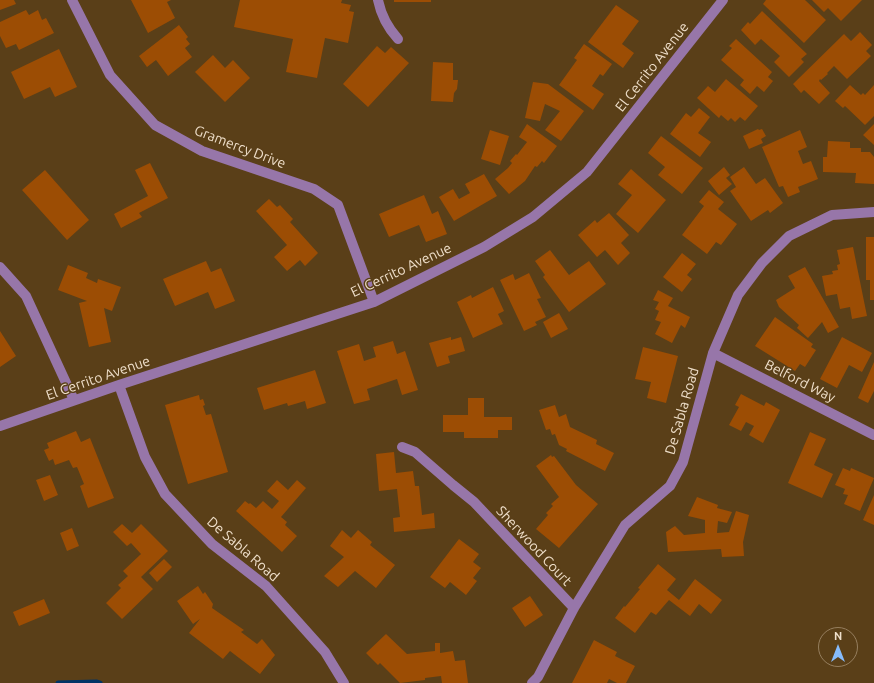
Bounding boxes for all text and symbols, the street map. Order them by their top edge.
street label: El Cerrito Avenue [612,19,692,115]
street label: Gramercy Drive [192,122,288,172]
street label: El Cerrito Avenue [348,239,454,301]
street label: El Cerrito Avenue [44,352,152,404]
street label: Belford Way [762,356,838,406]
street label: De Sabla Road [662,365,702,457]
street label: Sherwood Court [493,503,575,589]
street label: De Sabla Road [204,513,282,585]
north arrow [818,627,858,667]
text: N [834,630,842,642]

